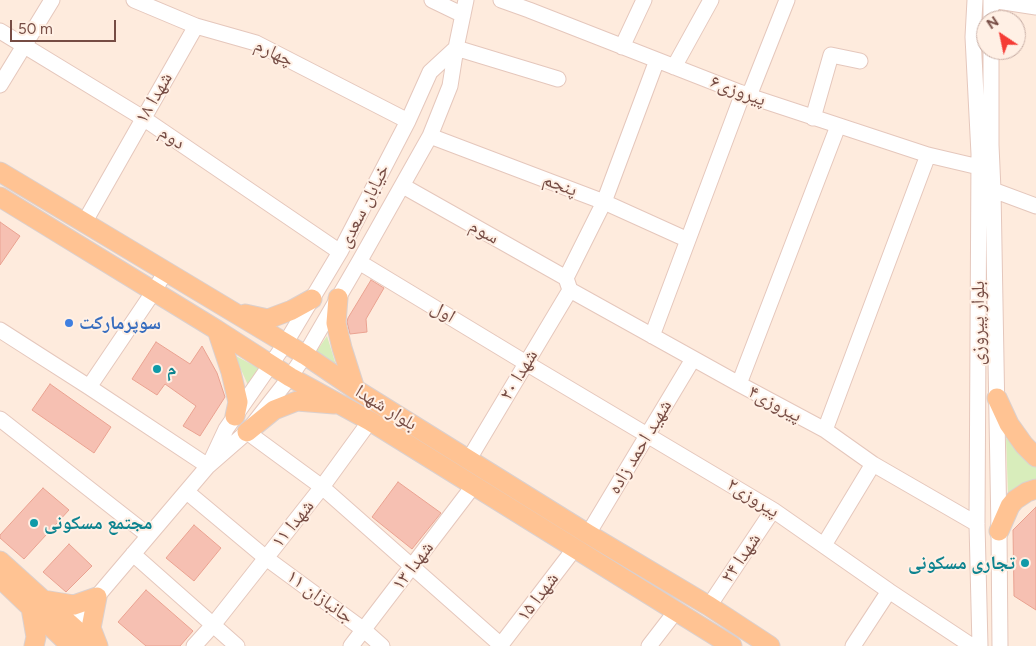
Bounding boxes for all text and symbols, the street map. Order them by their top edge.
scale bar [12,10,119,42]
north arrow [976,10,1026,60]
text: N [984,13,1002,33]
text: 50 m [18,20,53,38]
street label: چهارم [251,34,297,72]
street label: شهدا ۱۸ [130,68,178,128]
street label: پیروزی۶ [707,70,769,112]
street label: دوم [155,121,189,155]
street label: خیابان سعدی [333,160,395,252]
street label: پنجم [540,168,580,202]
street label: سوم [465,215,503,249]
street label: بلوار پیروزی [967,281,989,365]
street label: اول [427,296,459,328]
place label: سوپرمارکت [79,312,161,334]
marker: سوپرمارکت [63,317,75,329]
street label: شهدا ۲۰ [495,346,543,404]
place label: م [167,358,177,380]
marker: م [151,363,163,375]
street label: بلوار شهدا [351,380,421,436]
street label: پیروزی۴ [744,380,806,428]
street label: شهید احمد زاده [603,396,677,498]
street label: پیروزی۲ [723,473,783,523]
street label: شهدا ۱۱ [267,495,319,553]
place label: مجتمع مسکونی [44,512,152,534]
marker: مجتمع مسکونی [28,517,40,529]
street label: شهدا ۲۴ [716,529,766,587]
street label: شهدا ۱۳ [387,537,439,595]
place label: تجاری مسکونی [908,552,1015,574]
marker: تجاری مسکونی [1019,557,1031,569]
street label: جانبازان ۱۱ [282,565,358,629]
street label: شهدا ۱۵ [512,568,564,626]

